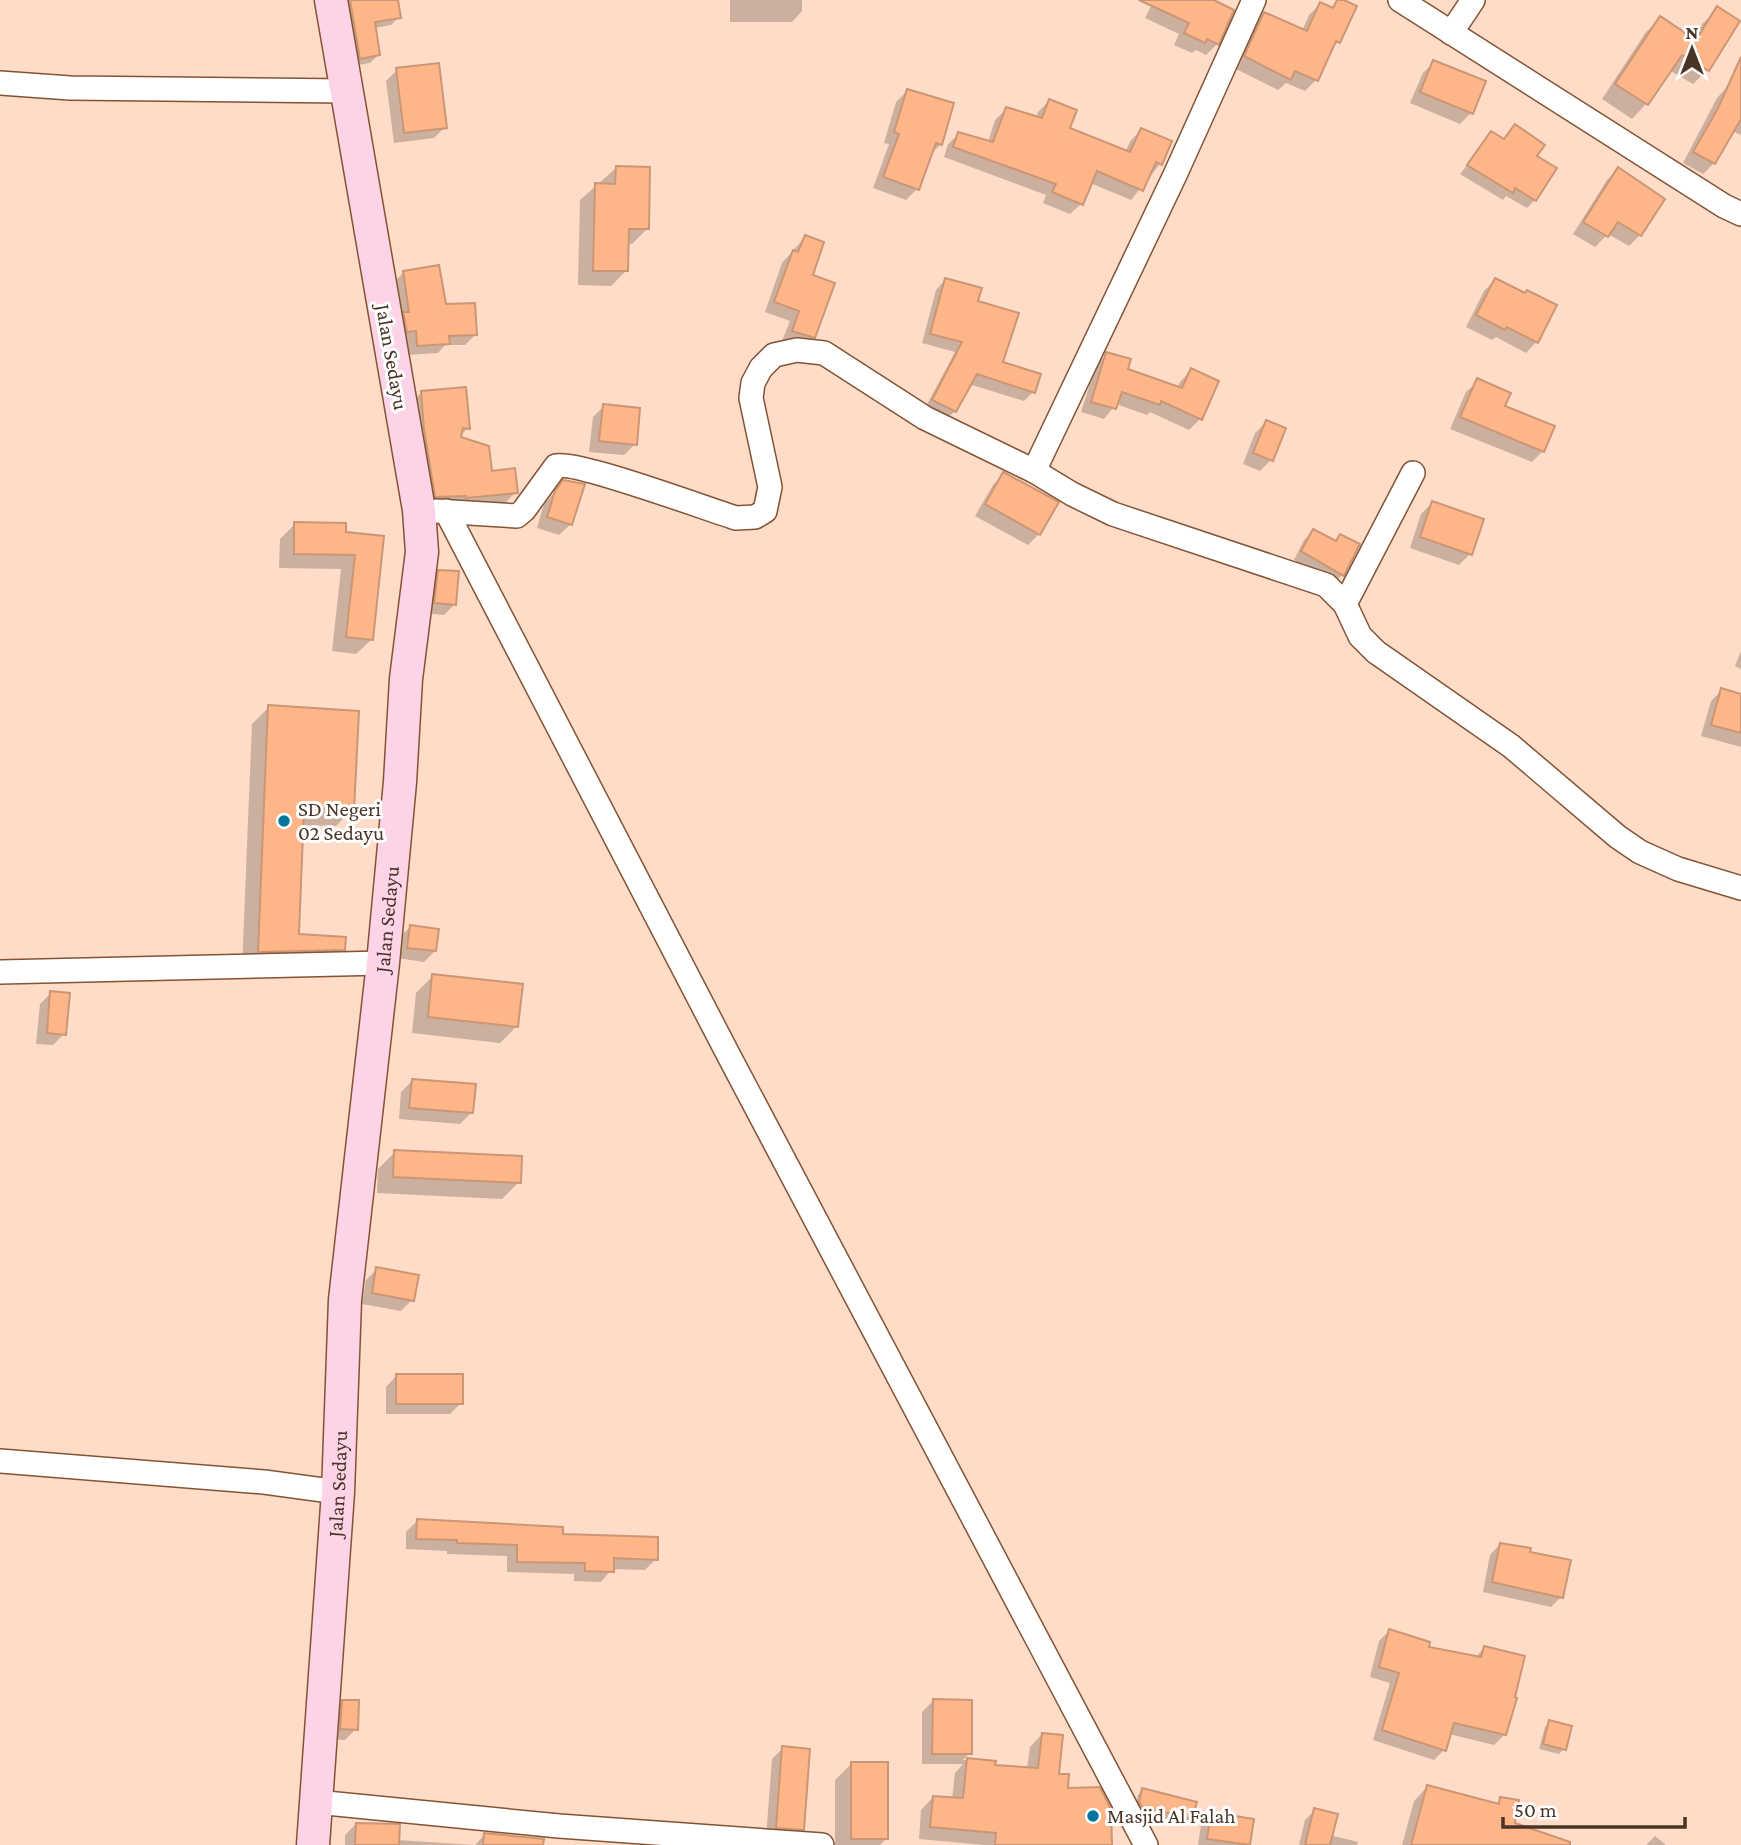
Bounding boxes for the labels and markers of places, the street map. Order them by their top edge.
place label: SD Negeri 02 Sedayu [298,797,384,845]
marker: SD Negeri 02 Sedayu [276,813,292,829]
place label: Masjid Al Falah [1107,1804,1236,1828]
marker: Masjid Al Falah [1085,1808,1101,1824]

